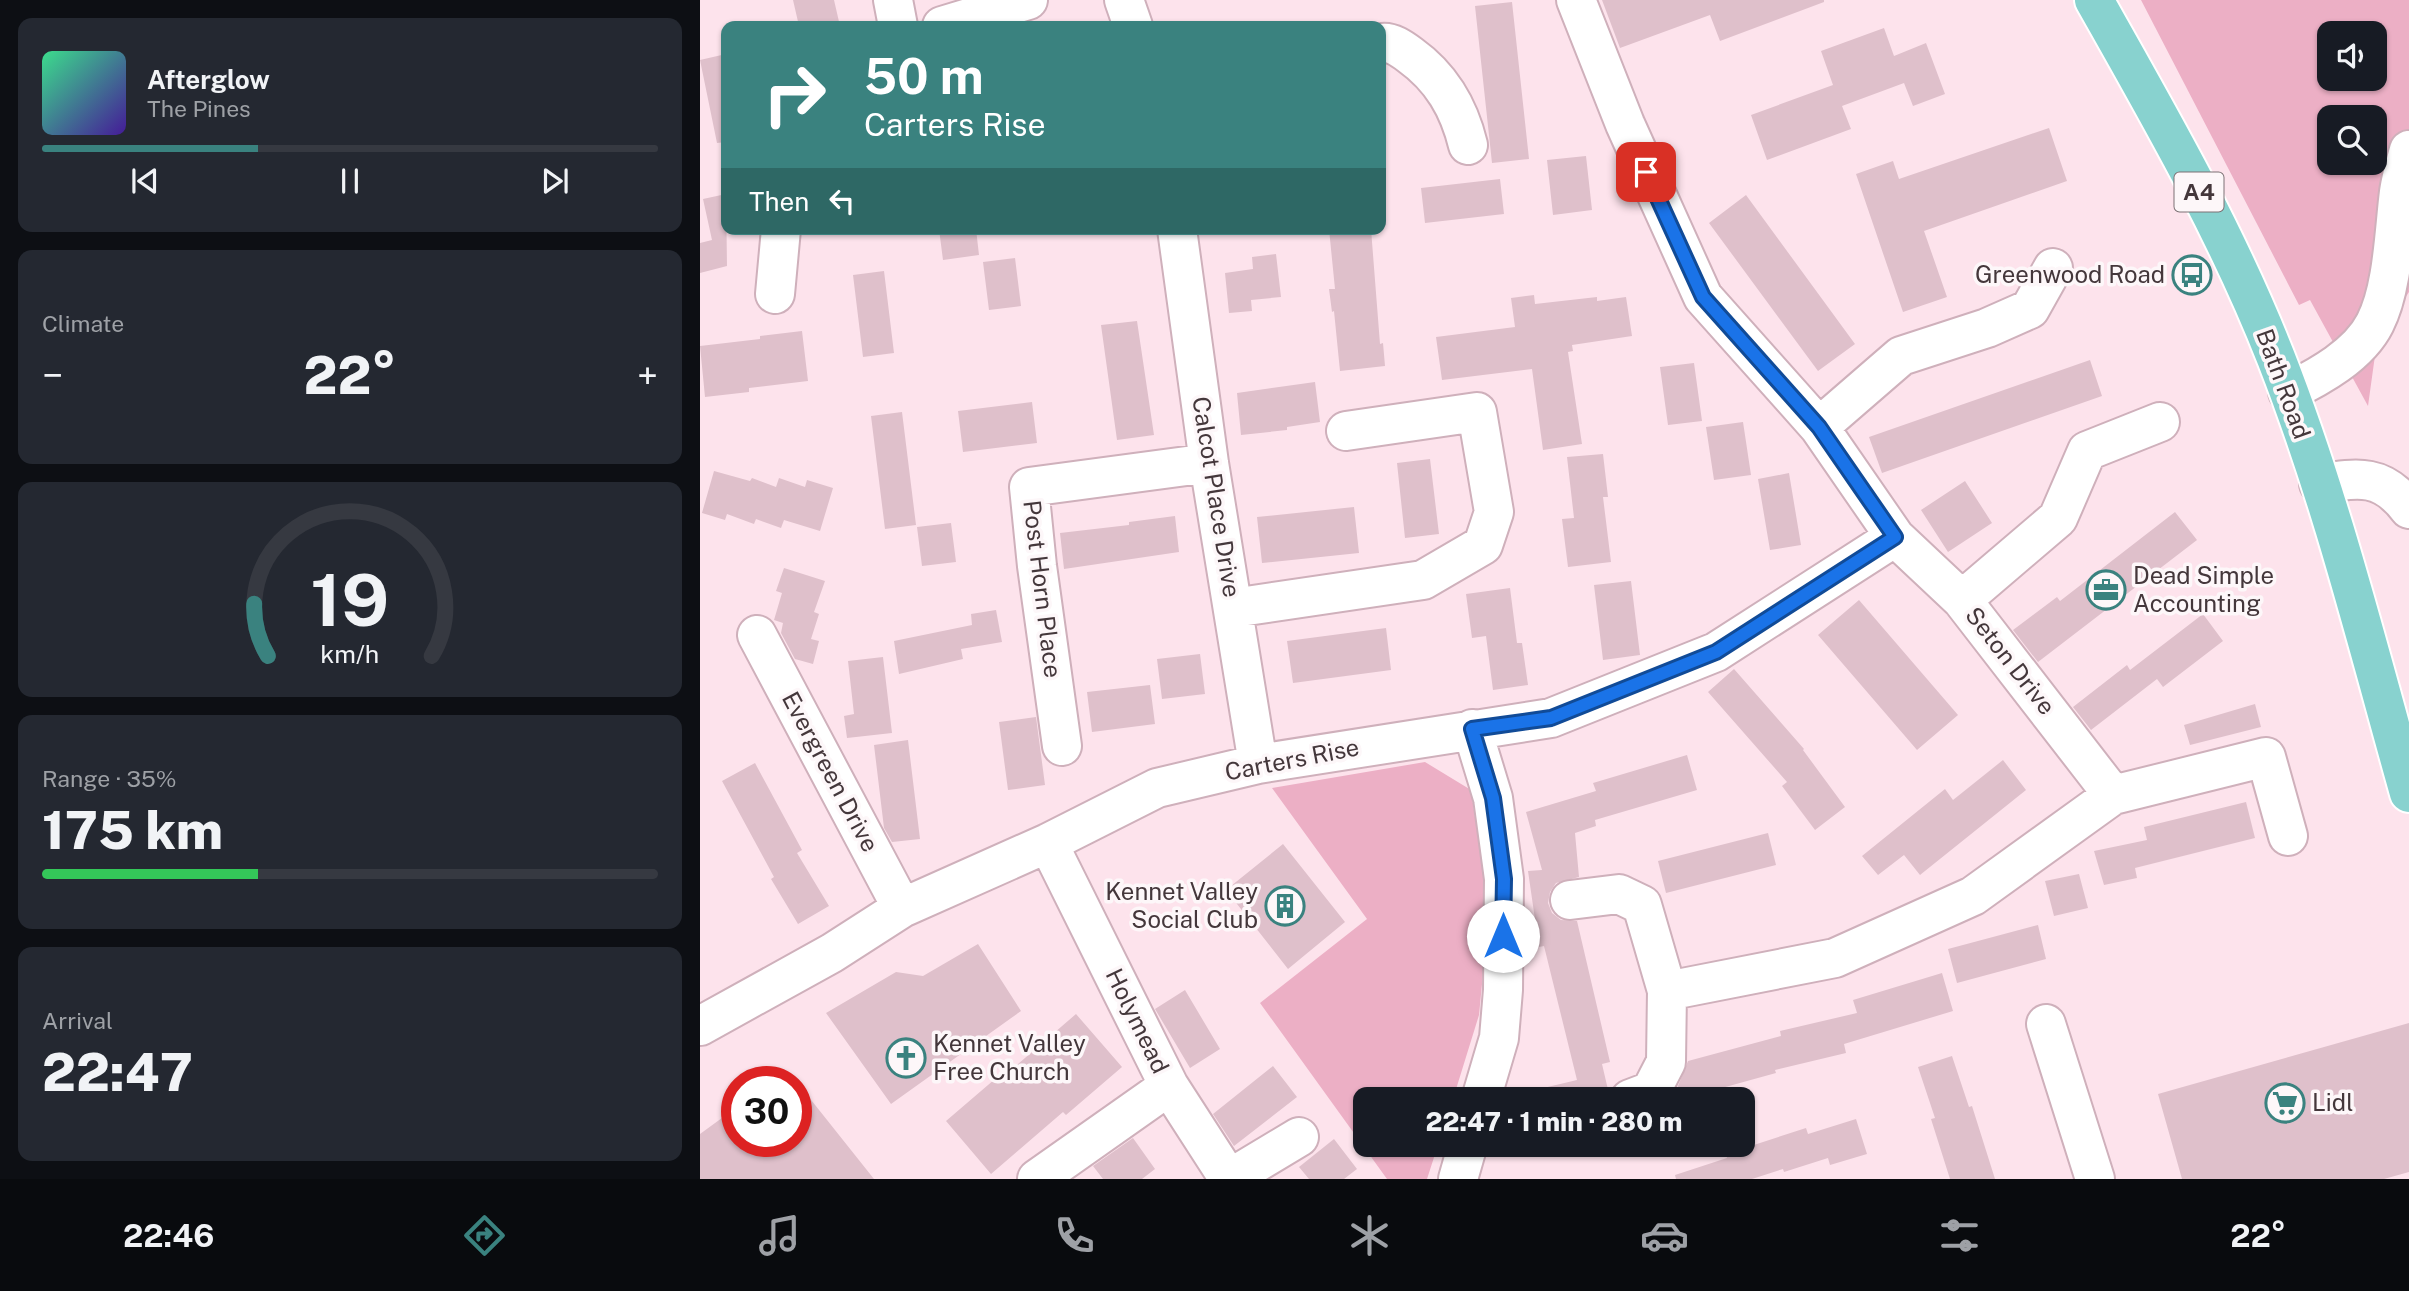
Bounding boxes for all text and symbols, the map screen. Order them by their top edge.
map controls [2317,21,2387,175]
button: sound [2317,21,2387,91]
text: 50 m [864,47,984,105]
icon: right [749,49,840,140]
text: Afterglow [147,64,270,95]
text: The Pines [147,95,251,122]
button: search [2317,105,2387,175]
text: Carters Rise [864,106,1046,143]
pin [1616,142,1676,202]
icon: arrive [1627,153,1665,191]
icon: previous [126,162,164,200]
icon: pause [331,162,369,200]
icon: next [536,162,574,200]
road number: A4 [2174,172,2224,211]
icon: left [823,182,861,220]
text: Then [749,186,809,217]
bus stop icon: Greenwood Road [2171,254,2213,296]
place label: Greenwood Road [1975,260,2165,288]
text: Climate [42,310,124,337]
street label: Bath Road [2251,325,2317,442]
text: 22° [304,345,396,406]
text: − [42,353,63,398]
text: + [637,353,658,398]
street label: Calcot Place Drive [1187,394,1247,599]
street label: Post Horn Place [1018,498,1068,679]
text: 19 [310,557,390,642]
place label: Dead Simple Accounting [2133,561,2274,617]
office icon: Dead Simple Accounting [2085,569,2127,611]
street label: Seton Drive [1960,601,2061,720]
text: km/h [321,638,379,668]
street label: Evergreen Drive [777,687,885,856]
street label: Carters Rise [1222,732,1361,786]
text: Range · 35% [42,765,176,792]
text: 175 km [42,800,223,861]
place label: Kennet Valley Social Club [1105,877,1258,933]
building icon: Kennet Valley Social Club [1264,885,1306,927]
position arrow [1466,899,1540,973]
street label: Holymead [1100,964,1175,1078]
text: Arrival [42,1007,113,1034]
place label: Kennet Valley Free Church [933,1029,1086,1085]
church icon: Kennet Valley Free Church [885,1037,927,1079]
text: 22:47 [42,1042,193,1103]
speed limit sign: 30 [721,1066,812,1157]
supermarket icon: Lidl [2264,1082,2306,1124]
place label: Lidl [2312,1088,2354,1116]
text: 22:47 · 1 min · 280 m [1426,1106,1682,1137]
icon: directions [460,1211,509,1260]
icon: music [755,1211,804,1260]
icon: phone [1050,1211,1099,1260]
icon: climate [1345,1211,1394,1260]
icon: car [1640,1211,1689,1260]
icon: filters [1935,1211,1984,1260]
text: 22:46 [123,1217,214,1254]
text: 22° [2230,1217,2286,1254]

